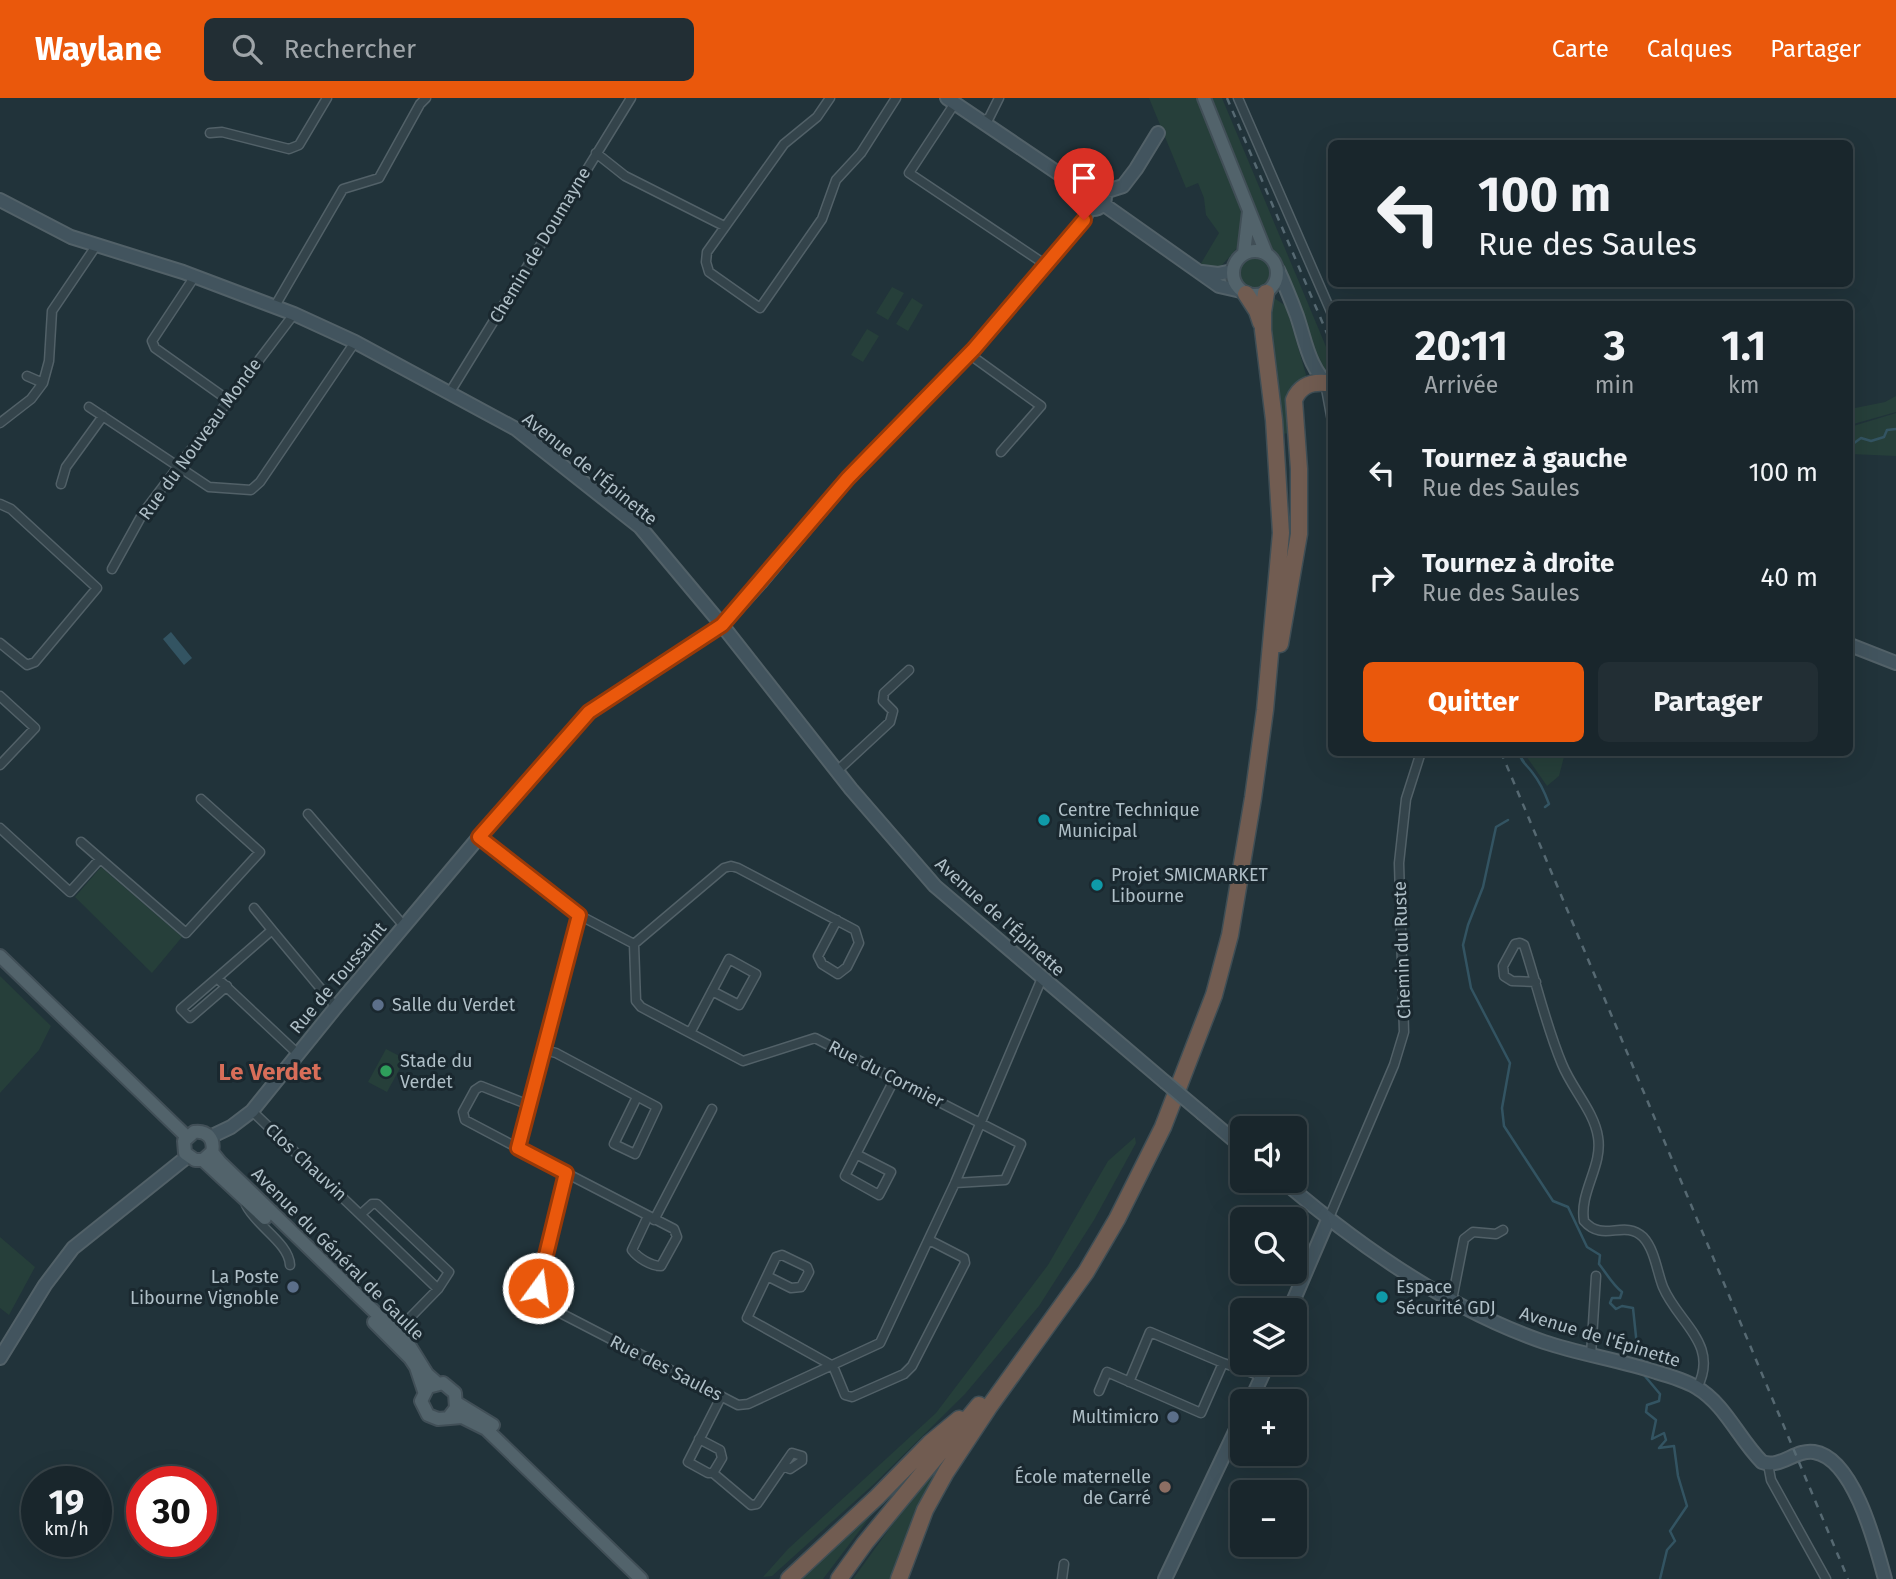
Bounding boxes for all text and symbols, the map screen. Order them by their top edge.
search box [204,18,694,81]
text: Waylane [35,29,162,69]
icon: search [228,30,266,68]
text: Rechercher [284,34,416,65]
text: Carte [1552,35,1609,63]
text: Calques [1647,35,1732,63]
text: Partager [1770,35,1861,63]
pin [1054,148,1114,220]
icon: arrive [1065,159,1103,197]
street label: Chemin de Doumayne [485,163,595,327]
text: 100 m [1478,165,1611,224]
icon: left [1363,168,1454,259]
text: Rue des Saules [1478,225,1697,263]
text: 20:11 [1415,321,1508,371]
text: 3 [1604,321,1626,371]
text: 1.1 [1721,321,1766,371]
street label: Rue du Nouveau Monde [134,354,266,524]
text: Arrivée [1425,371,1498,399]
text: min [1595,371,1634,399]
text: km [1728,371,1759,399]
street label: Avenue de l'Épinette [518,407,662,530]
text: Tournez à gauche [1422,443,1627,474]
icon: left [1363,454,1401,492]
text: 100 m [1749,457,1818,488]
text: Rue des Saules [1422,474,1579,502]
text: Tournez à droite [1422,548,1614,579]
icon: right [1363,559,1401,597]
text: 40 m [1760,562,1818,593]
text: Rue des Saules [1422,579,1579,607]
button: Quitter [1363,662,1584,742]
button: Partager [1598,662,1818,742]
place label: Centre Technique Municipal [1058,799,1200,842]
marker: Centre Technique Municipal [1036,812,1052,828]
street label: Avenue de l'Épinette [931,852,1070,981]
place label: Projet SMICMARKET Libourne [1111,864,1269,907]
marker: Projet SMICMARKET Libourne [1089,877,1105,893]
street label: Chemin du Ruste [1389,881,1415,1019]
street label: Rue de Toussaint [285,917,391,1038]
place label: Salle du Verdet [392,994,516,1016]
marker: Salle du Verdet [370,997,386,1013]
street label: Rue du Cormier [825,1036,947,1113]
place label: Stade du Verdet [400,1050,473,1093]
district label: Le Verdet [219,1058,322,1086]
marker: Stade du Verdet [378,1063,394,1079]
map controls [1230,1116,1307,1557]
button: sound [1230,1116,1307,1193]
street label: Clos Chauvin [260,1119,352,1205]
street label: Avenue du Général de Gaulle [247,1163,429,1345]
button: search [1230,1207,1307,1284]
position arrow [501,1251,575,1325]
place label: La Poste Libourne Vignoble [130,1266,279,1309]
place label: Espace Sécurité GDJ [1396,1276,1496,1319]
marker: La Poste Libourne Vignoble [285,1279,301,1295]
marker: Espace Sécurité GDJ [1374,1289,1390,1305]
button: layers [1230,1298,1307,1375]
street label: Avenue de l'Épinette [1517,1301,1683,1372]
street label: Rue des Saules [606,1330,726,1406]
button: + [1230,1389,1307,1466]
place label: Multimicro [1072,1406,1159,1428]
marker: Multimicro [1165,1409,1181,1425]
place label: École maternelle de Carré [1014,1465,1151,1509]
speed limit sign: 30 [126,1466,217,1557]
marker: École maternelle de Carré [1157,1479,1173,1495]
button: − [1230,1480,1307,1557]
text: 19 [49,1481,84,1523]
text: km/h [44,1518,89,1540]

